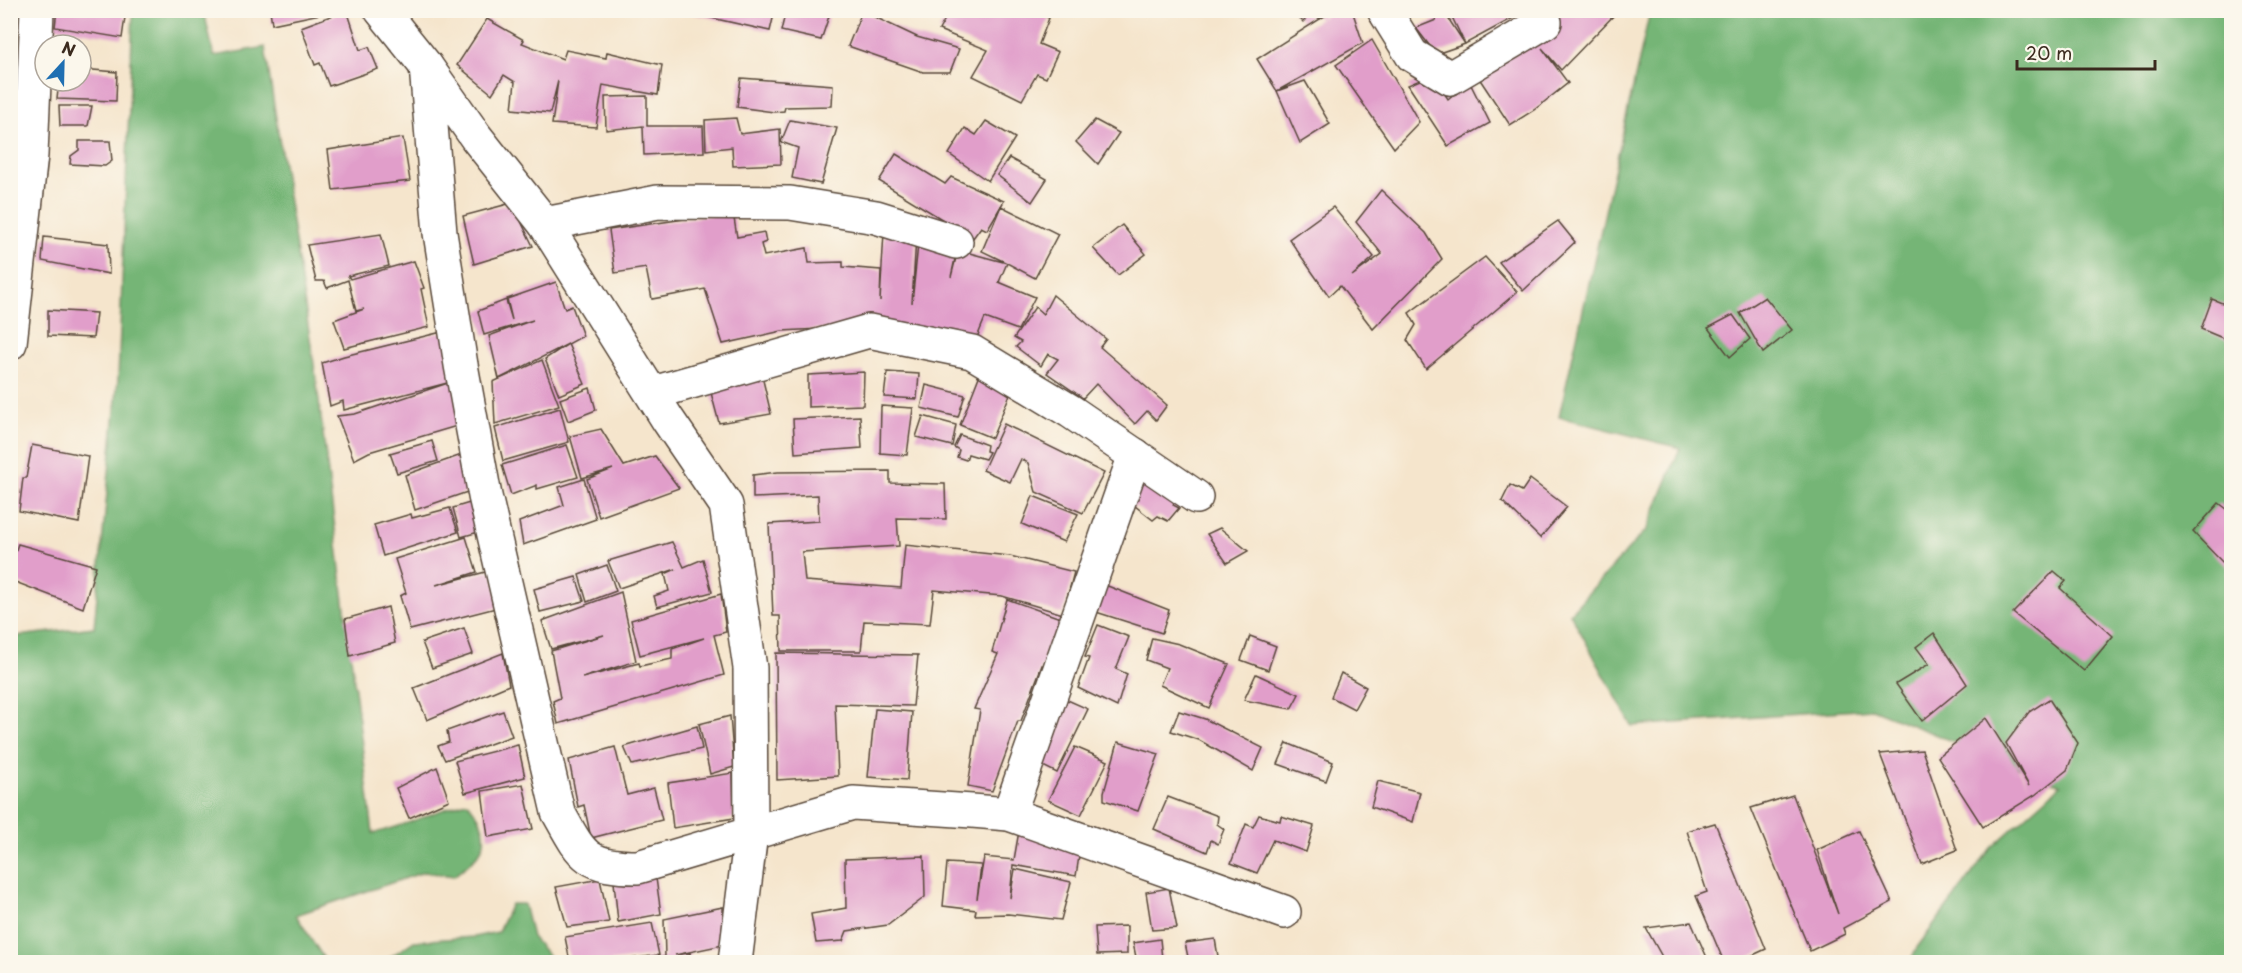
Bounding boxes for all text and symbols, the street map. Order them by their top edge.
north arrow [33,33,93,93]
scale bar [2017,33,2155,71]
text: N [59,35,79,62]
text: 20 m [2026,39,2072,66]

